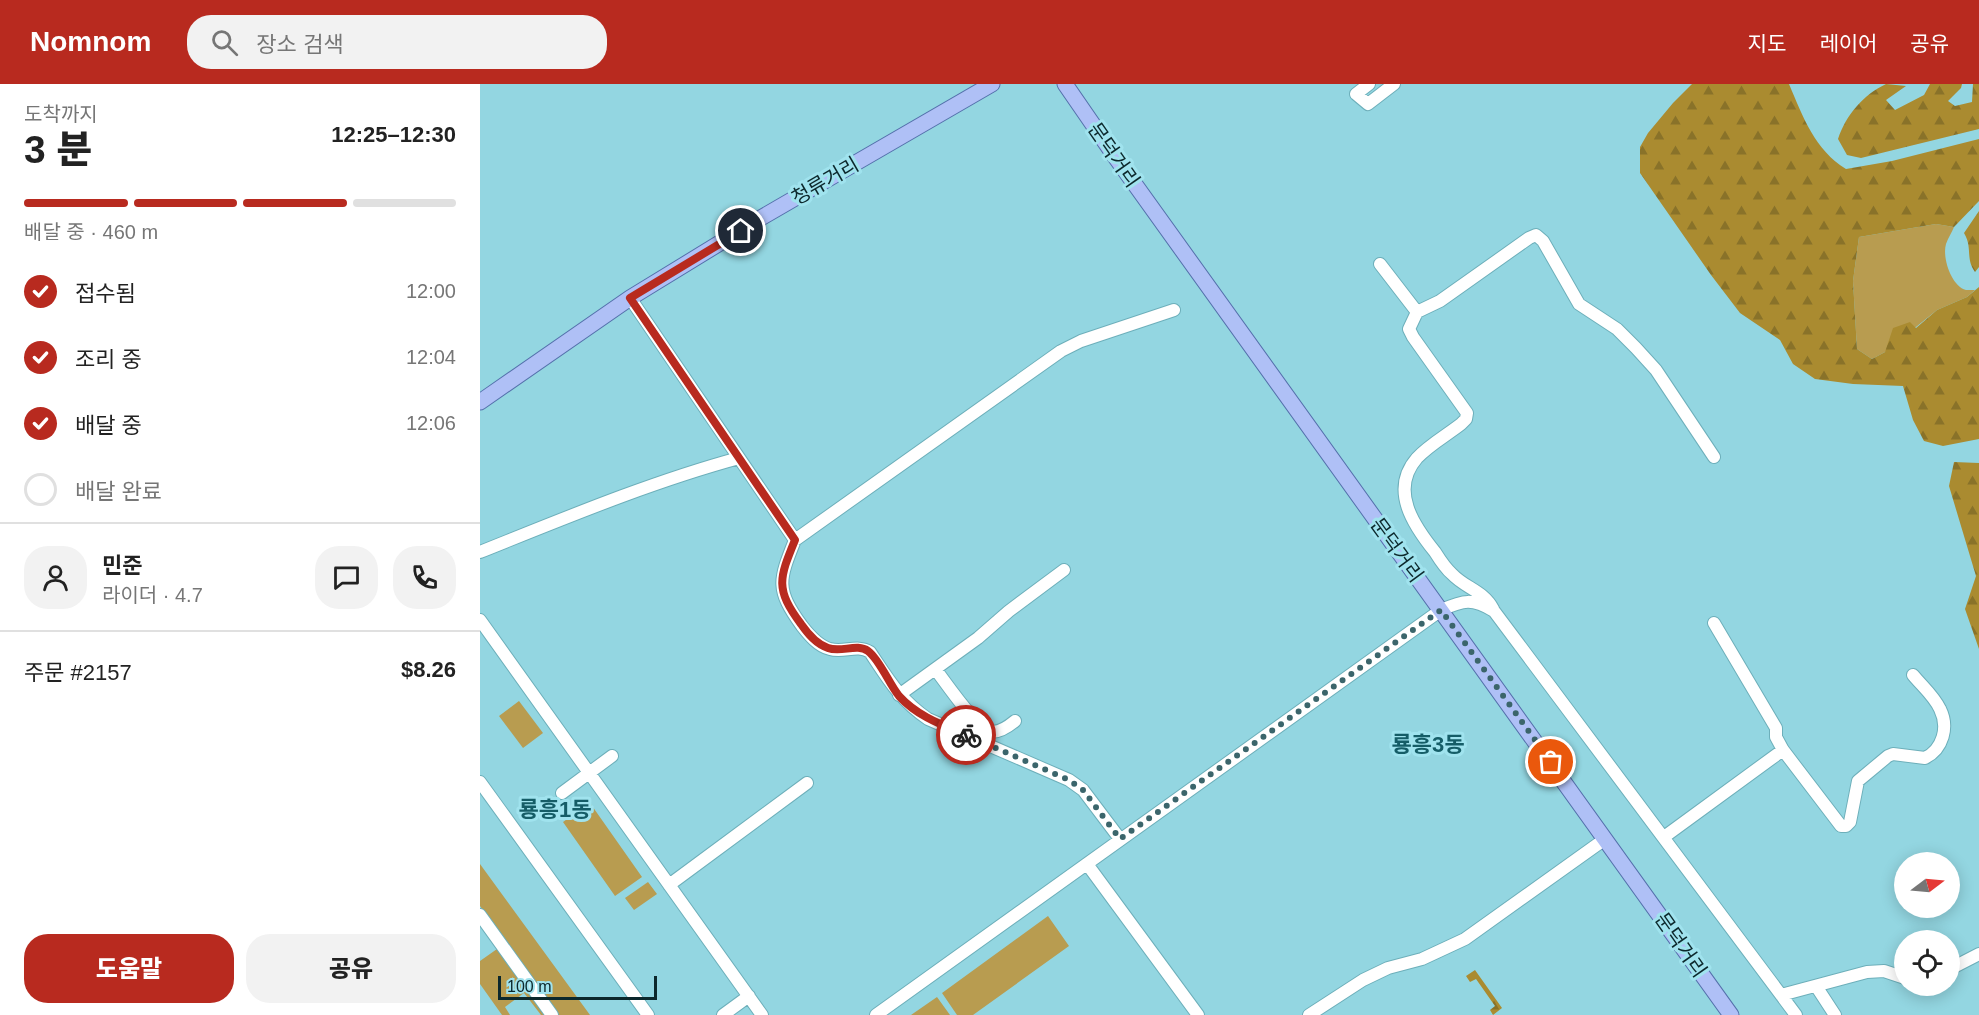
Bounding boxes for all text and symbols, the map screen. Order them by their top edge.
search box [187,15,607,69]
text: Nomnom [30,26,151,57]
icon: search [208,26,241,59]
text: 장소 검색 [256,32,343,57]
text: 지도 [1748,32,1786,55]
text: 레이어 [1819,32,1877,55]
text: 공유 [1910,32,1949,55]
text: 도착까지 [24,103,98,125]
street label: 문덕거리 [1084,119,1144,191]
text: 12:25–12:30 [331,122,456,147]
text: 3 분 [24,128,92,171]
street label: 청류거리 [788,153,862,209]
pin [715,205,766,256]
icon: home [724,214,757,247]
text: 배달 중 · 460 m [24,221,158,243]
icon: check [24,275,57,308]
text: 12:00 [406,280,456,302]
text: 접수됨 [75,281,136,306]
icon: check [24,341,57,374]
text: 12:04 [406,346,456,368]
text: 조리 중 [75,347,142,372]
icon: check [24,407,57,440]
text: 12:06 [406,412,456,434]
text: 배달 중 [75,413,142,438]
text: 배달 완료 [75,479,162,504]
street label: 문덕거리 [1366,514,1428,586]
button: person [24,546,87,609]
button: chat [315,546,378,609]
button: phone [393,546,456,609]
text: 민준 [102,553,142,578]
text: 라이더 · 4.7 [102,584,203,606]
text: $8.26 [401,657,456,682]
text: 주문 #2157 [24,660,132,685]
courier [936,705,996,765]
icon: bike [950,719,983,752]
district label: 룡흥3동 [1392,732,1464,757]
pin [1525,736,1576,787]
icon: bag [1534,745,1567,778]
district label: 룡흥1동 [519,797,591,822]
north arrow [1894,852,1960,918]
map controls [1894,852,1960,996]
street label: 문덕거리 [1651,909,1711,981]
button: locate [1894,930,1960,996]
button: 도움말 [24,934,234,1003]
button: 공유 [246,934,456,1003]
scale bar [498,973,657,1000]
text: 100 m [507,978,551,995]

